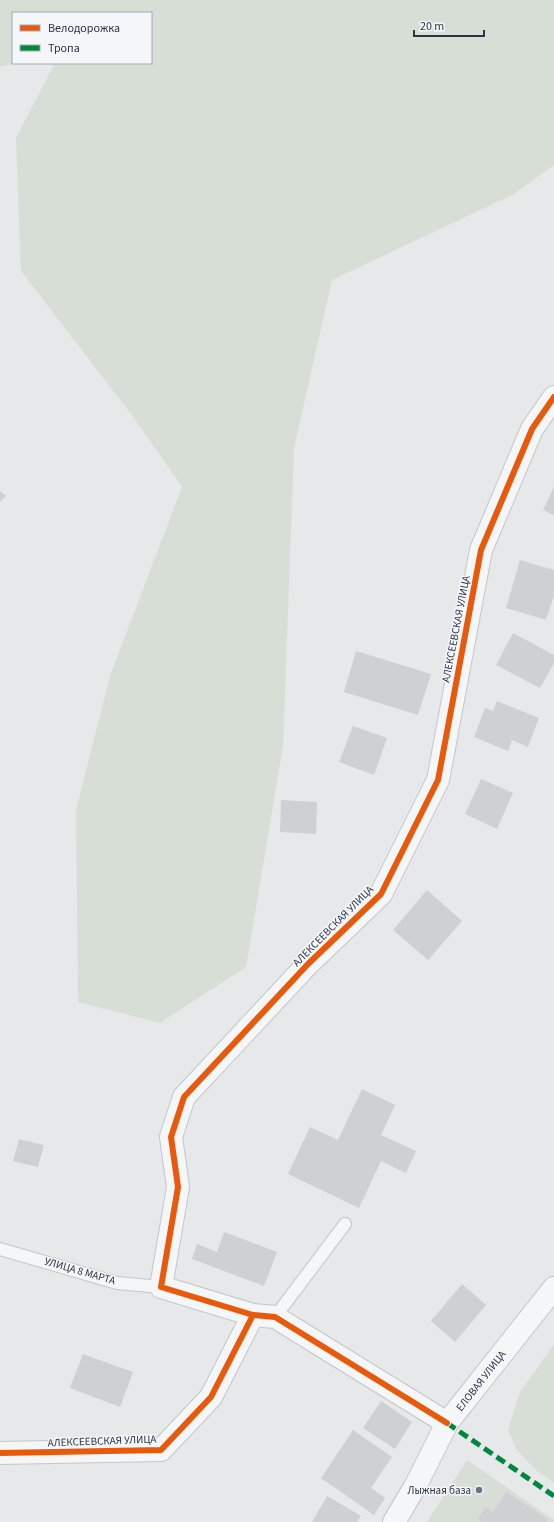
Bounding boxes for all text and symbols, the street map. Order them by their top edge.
legend [12,12,152,64]
scale bar [414,12,484,38]
text: 20 m [420,18,444,35]
text: Велодорожка [48,20,120,37]
text: Тропа [48,40,80,57]
street label: АЛЕКСЕЕВСКАЯ УЛИЦА [438,574,474,684]
street label: АЛЕКСЕЕВСКАЯ УЛИЦА [289,882,377,970]
street label: УЛИЦА 8 МАРТА [43,1254,117,1288]
street label: ЕЛОВАЯ УЛИЦА [453,1348,509,1414]
street label: АЛЕКСЕЕВСКАЯ УЛИЦА [47,1432,157,1450]
place label: Лыжная база [408,1483,471,1498]
marker: Лыжная база [474,1485,484,1495]

